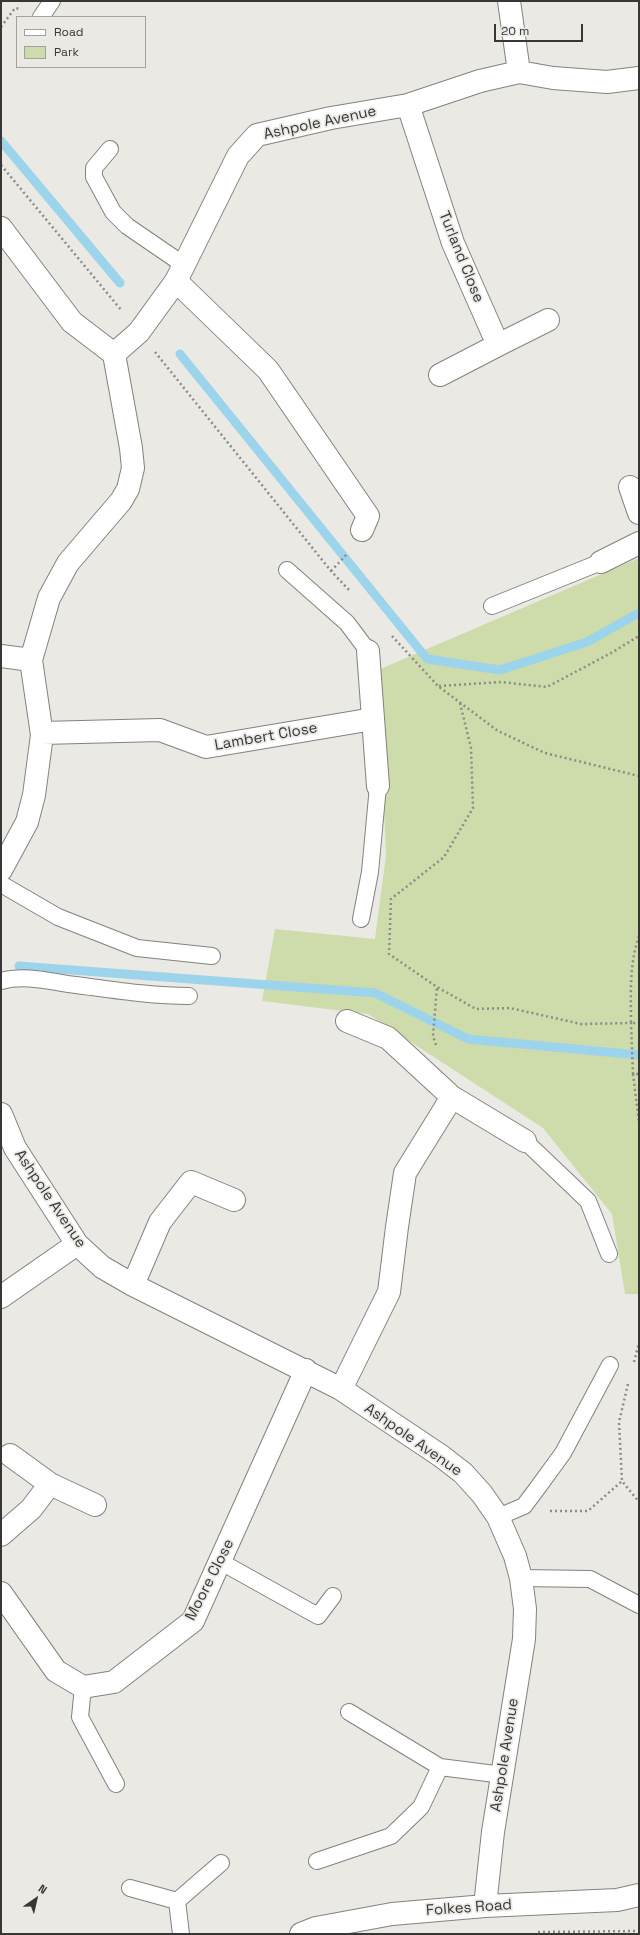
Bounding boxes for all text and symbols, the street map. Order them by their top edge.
legend [16,16,146,68]
scale bar [496,16,585,42]
text: 20 m [501,23,529,39]
text: Road [54,24,83,40]
text: Park [54,44,79,60]
street label: Ashpole Avenue [262,102,378,144]
street label: Turland Close [435,209,487,305]
street label: Lambert Close [213,719,319,755]
street label: Ashpole Avenue [10,1146,90,1252]
street label: Ashpole Avenue [361,1400,465,1480]
street label: Moore Close [182,1536,238,1624]
street label: Ashpole Avenue [487,1697,523,1813]
north arrow [16,1879,56,1919]
text: N [36,1881,50,1897]
street label: Folkes Road [425,1896,513,1920]

